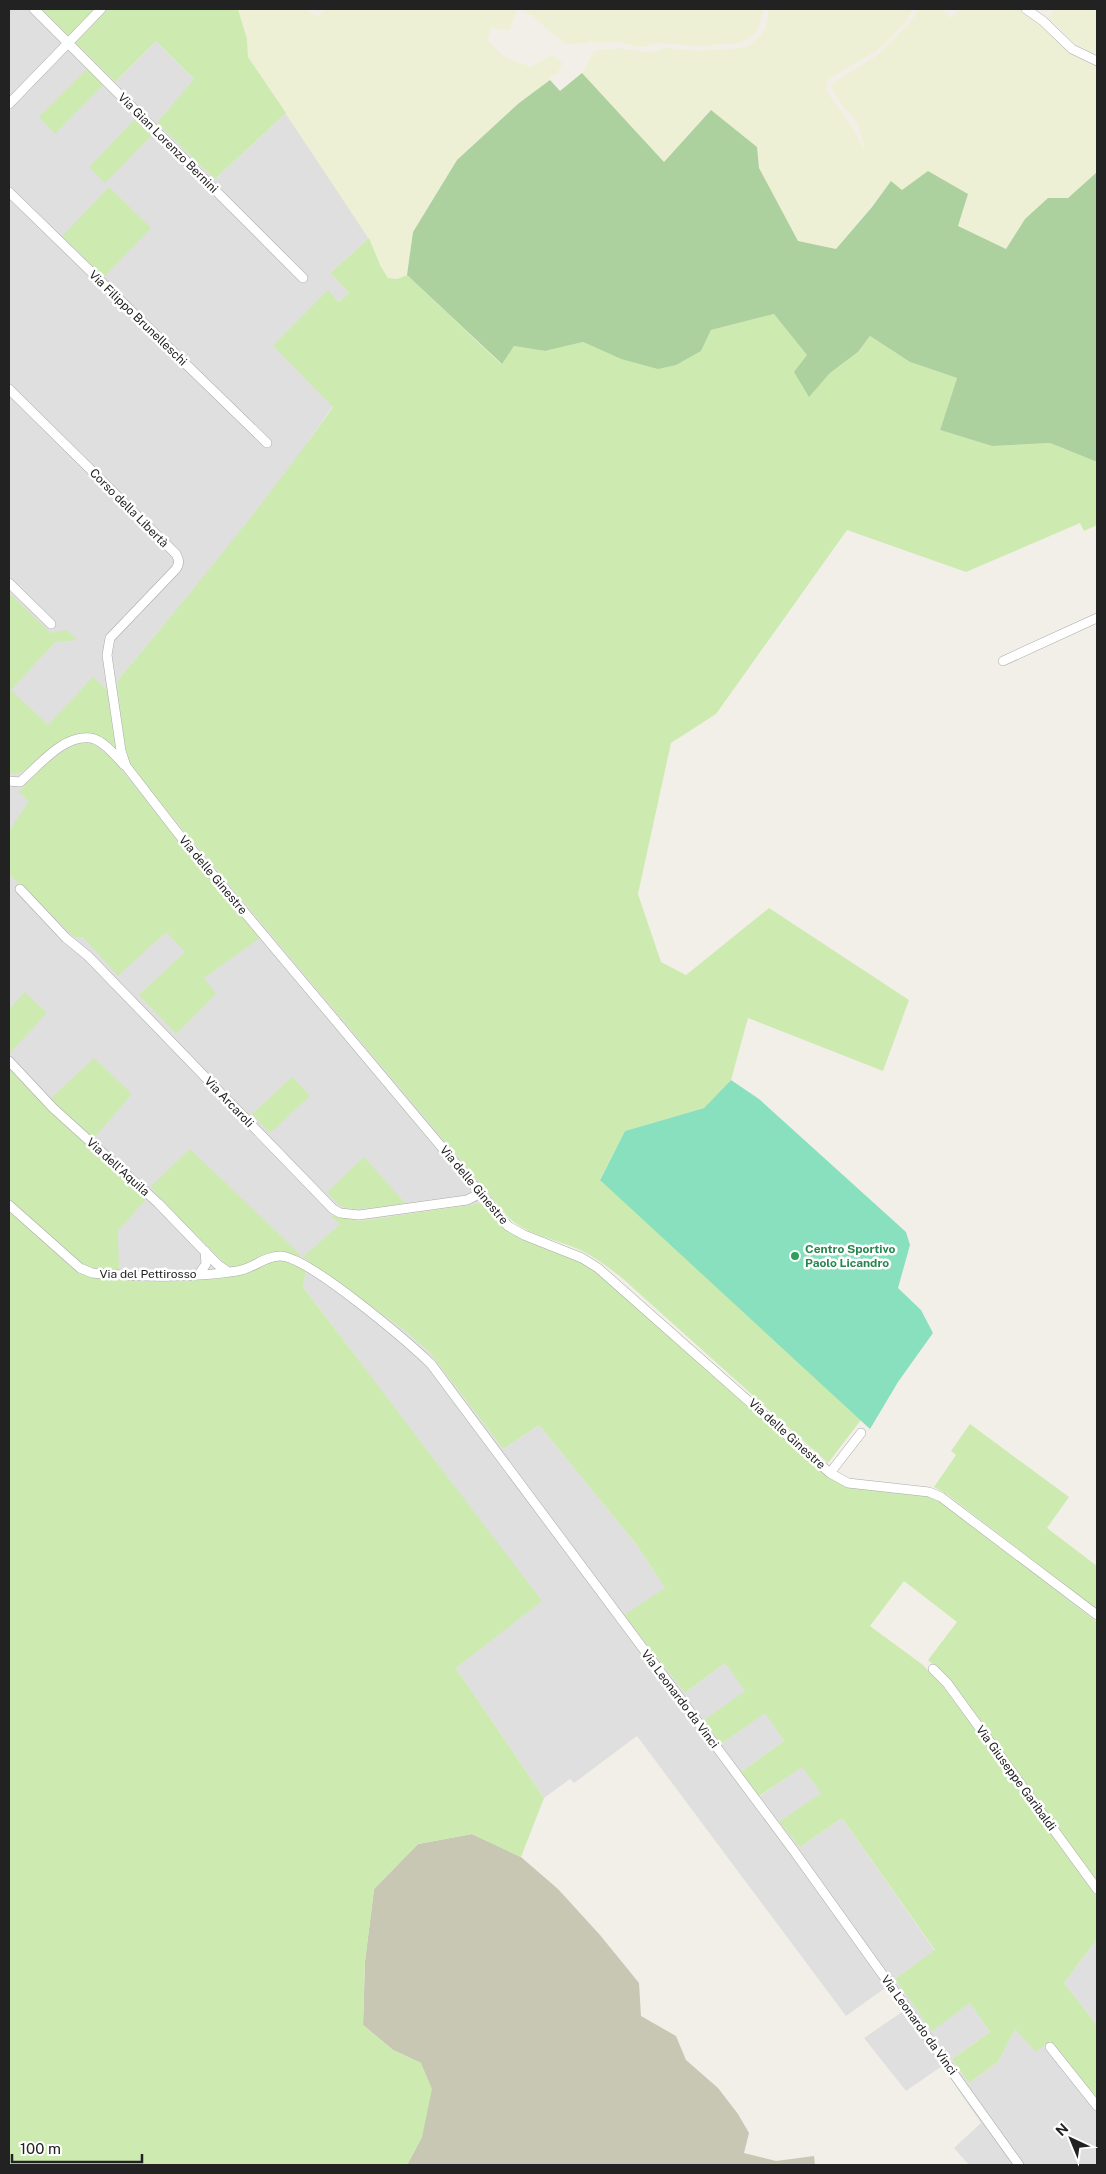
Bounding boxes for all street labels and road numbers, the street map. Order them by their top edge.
street label: Via Gian Lorenzo Bernini [115,90,221,196]
street label: Via Filippo Brunelleschi [86,268,190,368]
street label: Corso della Libertà [87,466,171,550]
street label: Via delle Ginestre [176,833,250,917]
street label: Via Arcaroli [201,1074,257,1130]
street label: Via dell'Aquila [84,1135,152,1199]
street label: Via delle Ginestre [437,1143,511,1227]
street label: Via del Pettirosso [99,1267,197,1281]
street label: Via delle Ginestre [746,1396,828,1472]
street label: Via Leonardo da Vinci [638,1647,722,1751]
street label: Via Giuseppe Garibaldi [973,1723,1059,1833]
street label: Via Leonardo da Vinci [878,1973,960,2077]

